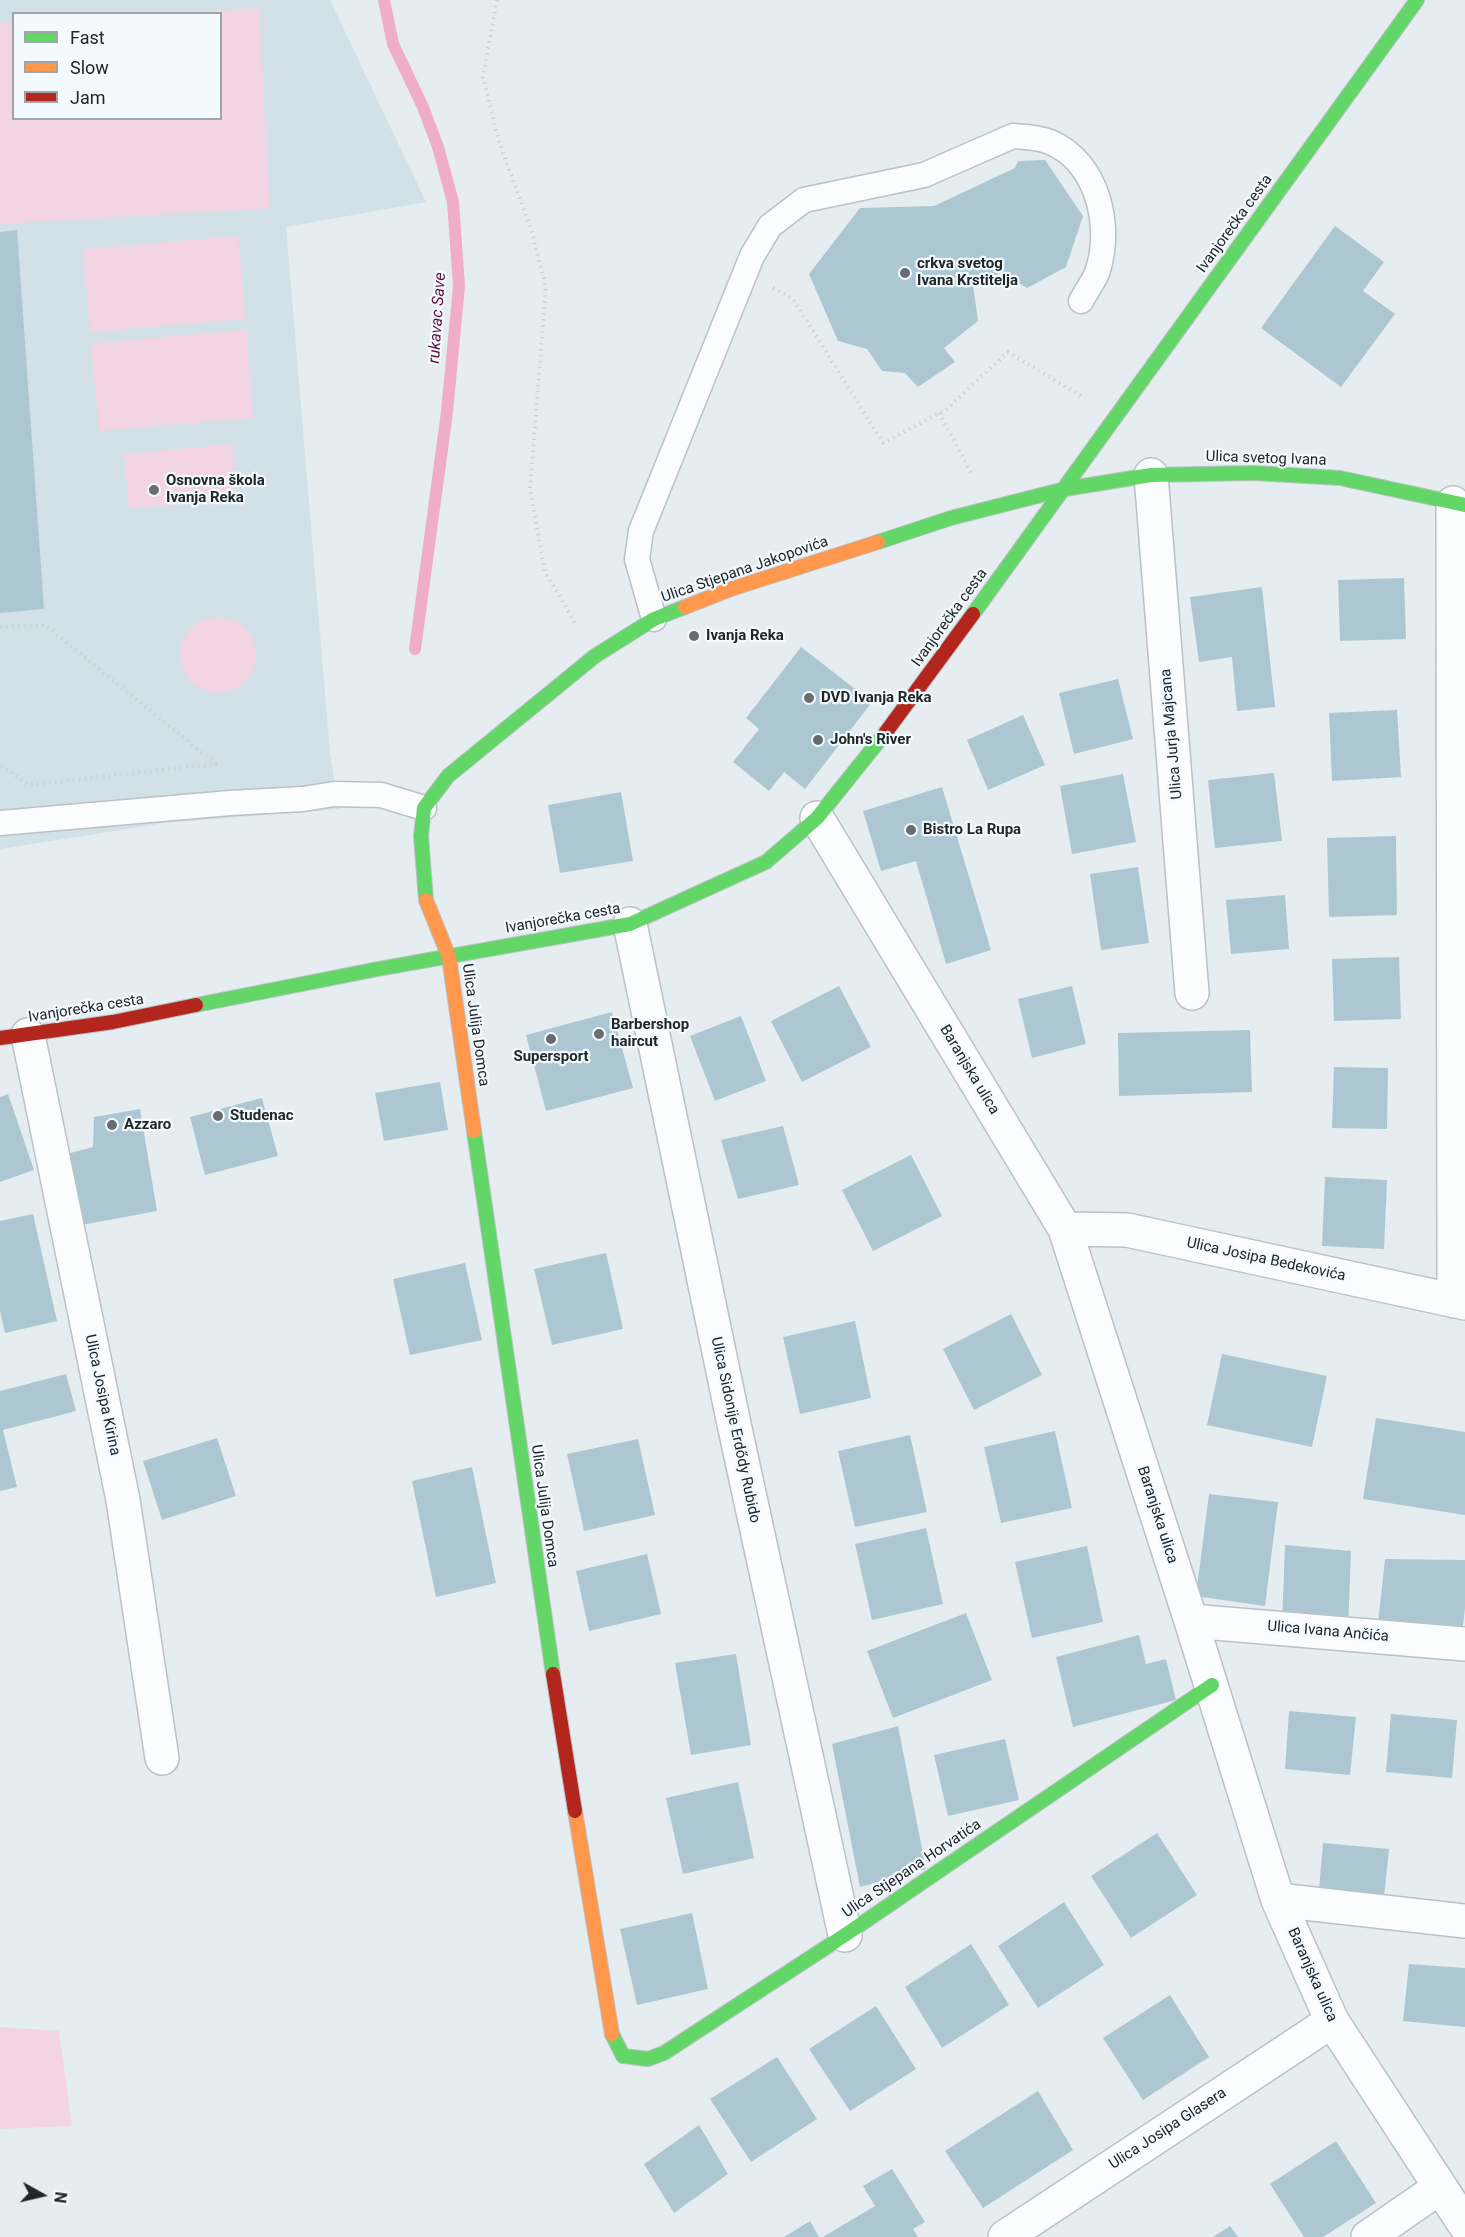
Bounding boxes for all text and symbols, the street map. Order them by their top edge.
legend [12,12,222,120]
text: Fast [70,27,105,48]
text: Slow [70,57,109,78]
text: Jam [70,87,106,108]
street label: Ivanjorečka cesta [1193,172,1277,276]
place label: crkva svetog Ivana Krstitelja [917,255,1018,290]
marker: crkva svetog Ivana Krstitelja [898,266,912,280]
water label: rukavac Save [425,272,451,364]
street label: Ulica svetog Ivana [1205,448,1327,470]
place label: Osnovna škola Ivanja Reka [166,472,265,507]
marker: Osnovna škola Ivanja Reka [147,483,161,497]
street label: Ulica Stjepana Jakopovića [659,533,831,607]
street label: Ivanjorečka cesta [908,566,992,670]
place label: Ivanja Reka [706,627,784,645]
marker: Ivanja Reka [687,629,701,643]
street label: Ulica Jurja Majcana [1157,668,1187,800]
place label: DVD Ivanja Reka [821,689,932,707]
marker: DVD Ivanja Reka [802,691,816,705]
place label: John's River [830,731,911,749]
marker: John's River [811,733,825,747]
place label: Bistro La Rupa [923,821,1021,839]
marker: Bistro La Rupa [904,823,918,837]
street label: Ivanjorečka cesta [504,900,622,938]
street label: Ulica Julija Domca [457,963,493,1087]
street label: Ivanjorečka cesta [27,991,145,1027]
place label: Barbershop haircut [611,1016,689,1051]
street label: Baranjska ulica [935,1022,1003,1118]
marker: Barbershop haircut [592,1027,606,1041]
marker: Supersport [544,1032,558,1046]
place label: Supersport [513,1048,589,1066]
place label: Studenac [230,1107,294,1125]
marker: Studenac [211,1109,225,1123]
place label: Azzaro [124,1116,171,1134]
marker: Azzaro [105,1118,119,1132]
street label: Ulica Josipa Bedekovića [1185,1234,1347,1286]
street label: Ulica Josipa Kirina [80,1333,124,1457]
street label: Ulica Sidonije Erdődy Rubido [706,1335,764,1525]
street label: Ulica Julija Domca [526,1444,562,1568]
street label: Baranjska ulica [1133,1464,1181,1566]
street label: Ulica Ivana Ančića [1267,1618,1389,1646]
street label: Ulica Stjepana Horvatića [839,1816,985,1922]
street label: Baranjska ulica [1283,1925,1341,2025]
street label: Ulica Josipa Glasera [1106,2084,1230,2174]
north arrow [12,2165,72,2225]
text: N [50,2191,71,2204]

